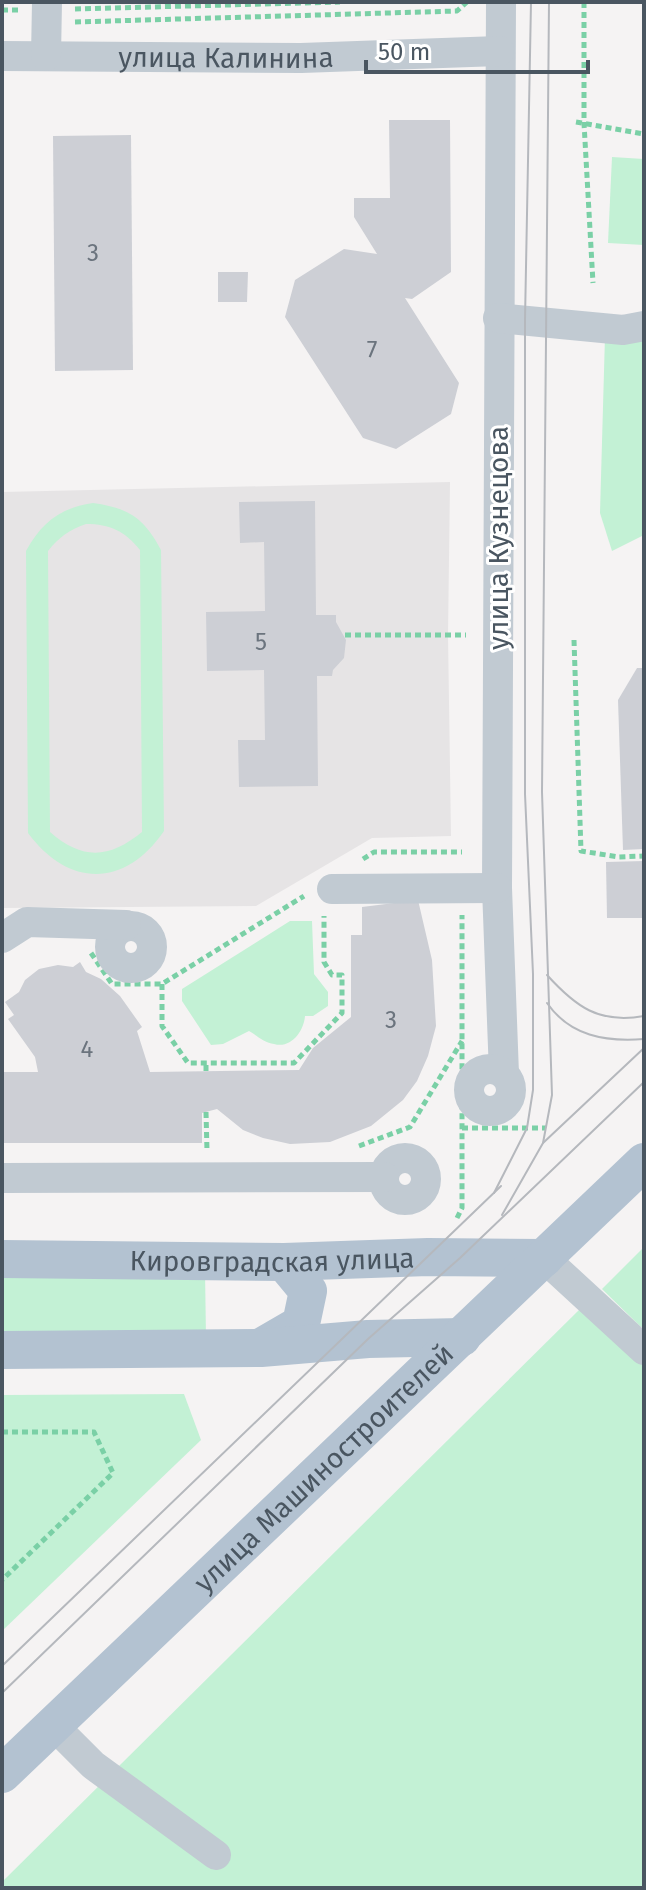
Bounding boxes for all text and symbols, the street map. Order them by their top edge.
scale bar [366,24,588,74]
text: 50 m [378,38,430,66]
street label: улица Калинина [118,41,334,75]
house number: 3 [87,239,99,267]
house number: 7 [367,336,377,364]
street label: улица Кузнецова [482,426,515,650]
house number: 5 [255,628,267,656]
house number: 3 [385,1006,397,1034]
house number: 4 [81,1035,94,1063]
street label: Кировградская улица [129,1241,415,1279]
street label: улица Машиностроителей [187,1337,460,1599]

